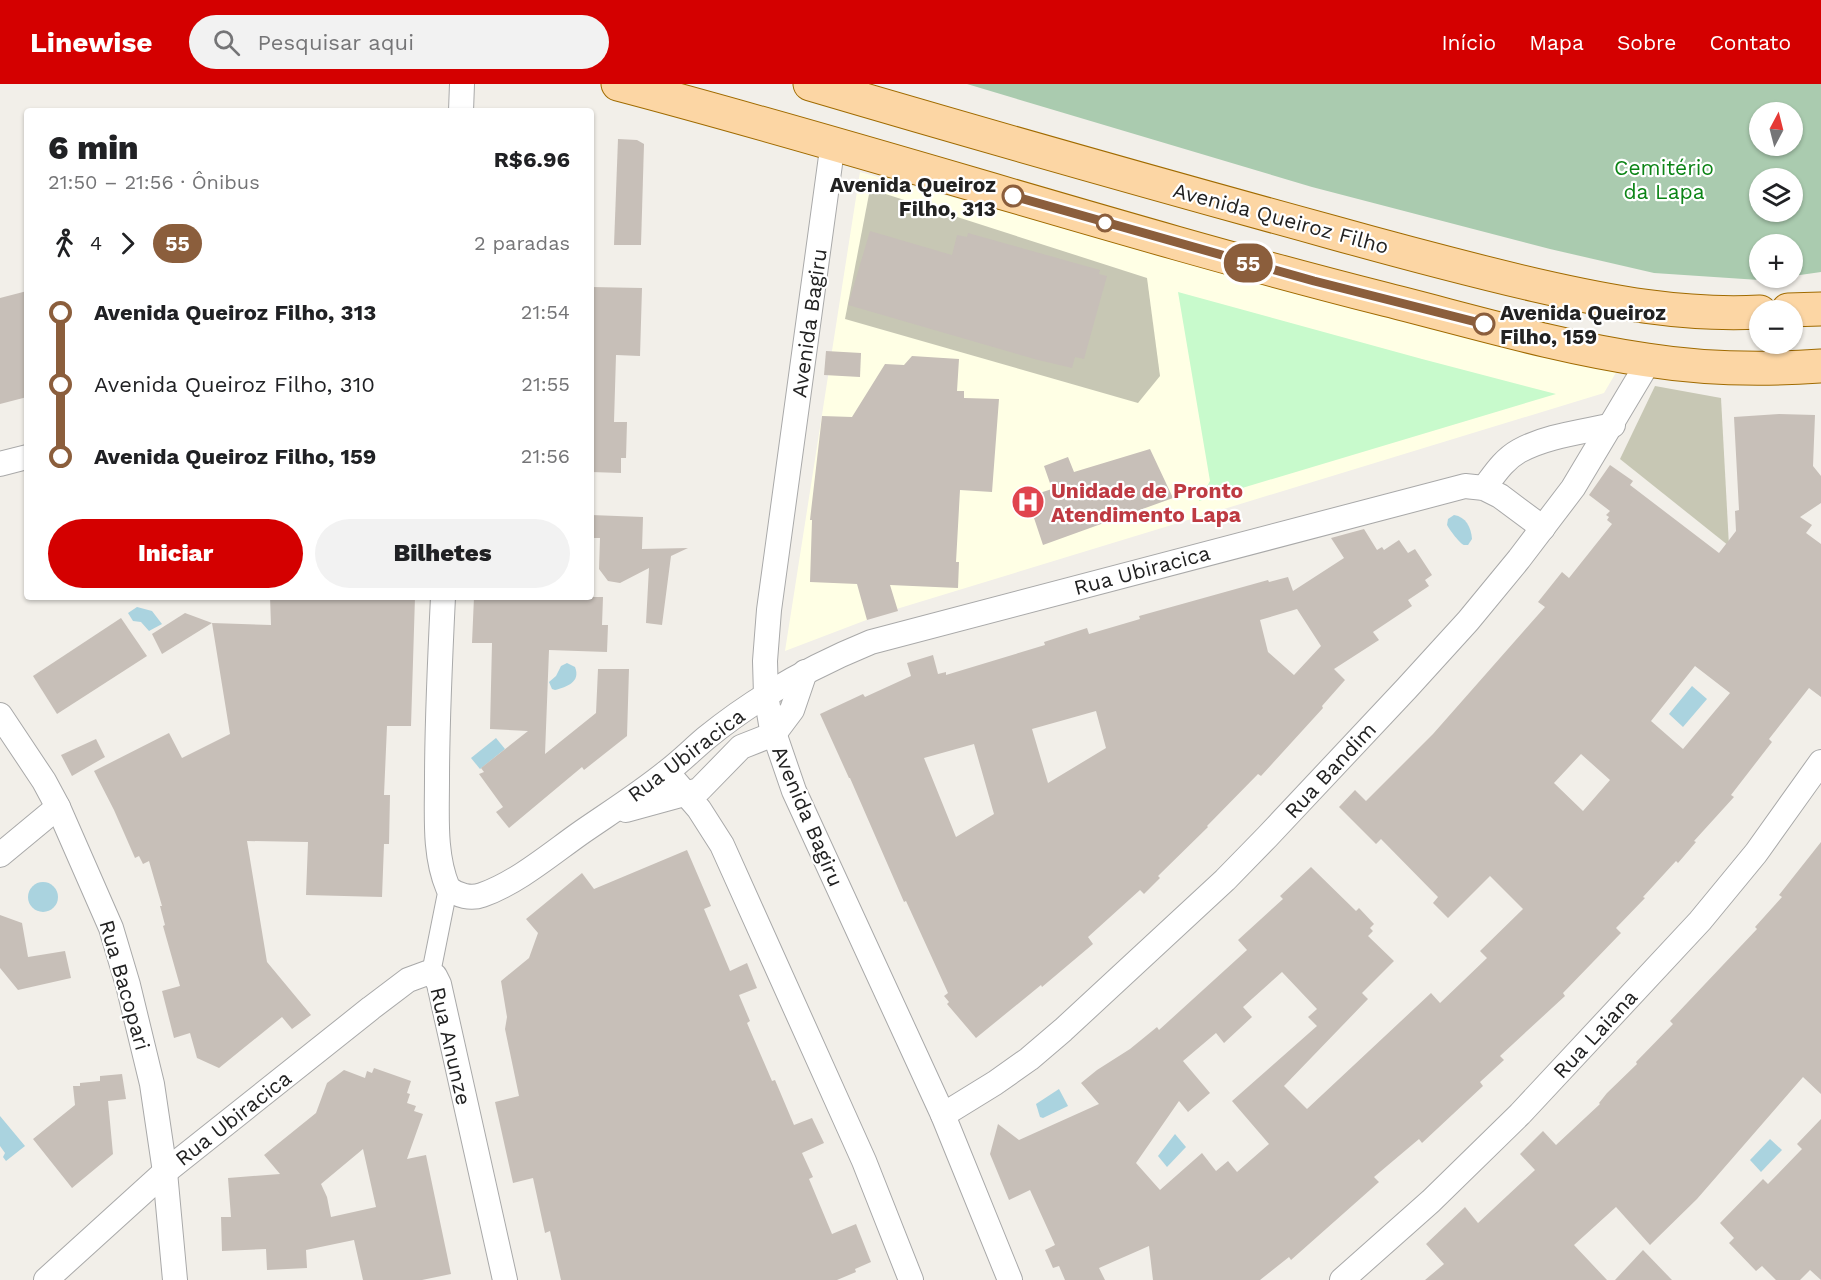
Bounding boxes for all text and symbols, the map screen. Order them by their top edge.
search box [189,15,609,69]
text: Linewise [30,26,153,59]
icon: search [210,26,243,59]
text: Pesquisar aqui [258,30,414,55]
text: Início [1441,30,1496,55]
text: Mapa [1529,30,1584,55]
text: Sobre [1617,30,1676,55]
text: Contato [1709,30,1791,55]
north arrow [1749,102,1803,156]
map controls [1749,102,1803,354]
text: 6 min [48,128,139,167]
text: R$6.96 [494,147,570,172]
park label: Cemitério da Lapa [1614,155,1714,204]
button: layers [1749,168,1803,222]
text: 21:50 – 21:56 · Ônibus [48,170,260,194]
place label: Avenida Queiroz Filho, 313 [830,172,996,221]
street label: Avenida Queiroz Filho [1170,177,1392,259]
marker: Avenida Queiroz Filho, 313 [1002,185,1024,207]
unlabelled marker [1096,214,1114,232]
icon: walk [48,227,81,260]
icon: forward [111,227,144,260]
text: 4 [90,231,102,255]
text: 55 [165,231,190,256]
text: 2 paradas [474,231,570,255]
button: + [1749,234,1803,288]
line badge: 55 [1221,244,1275,282]
street label: Avenida Bagiru [786,247,832,399]
text: 55 [1236,251,1260,276]
text: Avenida Queiroz Filho, 313 [94,300,376,325]
text: 21:54 [521,300,570,324]
place label: Avenida Queiroz Filho, 159 [1500,300,1666,349]
button: − [1749,300,1803,354]
marker: Avenida Queiroz Filho, 159 [1473,313,1495,335]
text: Avenida Queiroz Filho, 310 [94,372,375,397]
text: 21:55 [521,372,570,396]
text: Avenida Queiroz Filho, 159 [94,444,376,469]
text: 21:56 [521,444,570,468]
place label: Unidade de Pronto Atendimento Lapa [1051,478,1243,527]
hospital icon: Unidade de Pronto Atendimento Lapa [1010,484,1046,520]
button: Iniciar [48,519,303,588]
button: Bilhetes [315,519,570,588]
street label: Rua Ubiracica [1071,540,1213,600]
street label: Rua Ubiracica [623,703,749,807]
street label: Rua Bandim [1279,717,1381,823]
street label: Avenida Bagiru [767,742,849,890]
street label: Rua Bacopari [94,917,156,1053]
street label: Rua Laiana [1548,984,1642,1084]
street label: Rua Anunze [425,985,477,1107]
street label: Rua Ubiracica [170,1065,296,1171]

